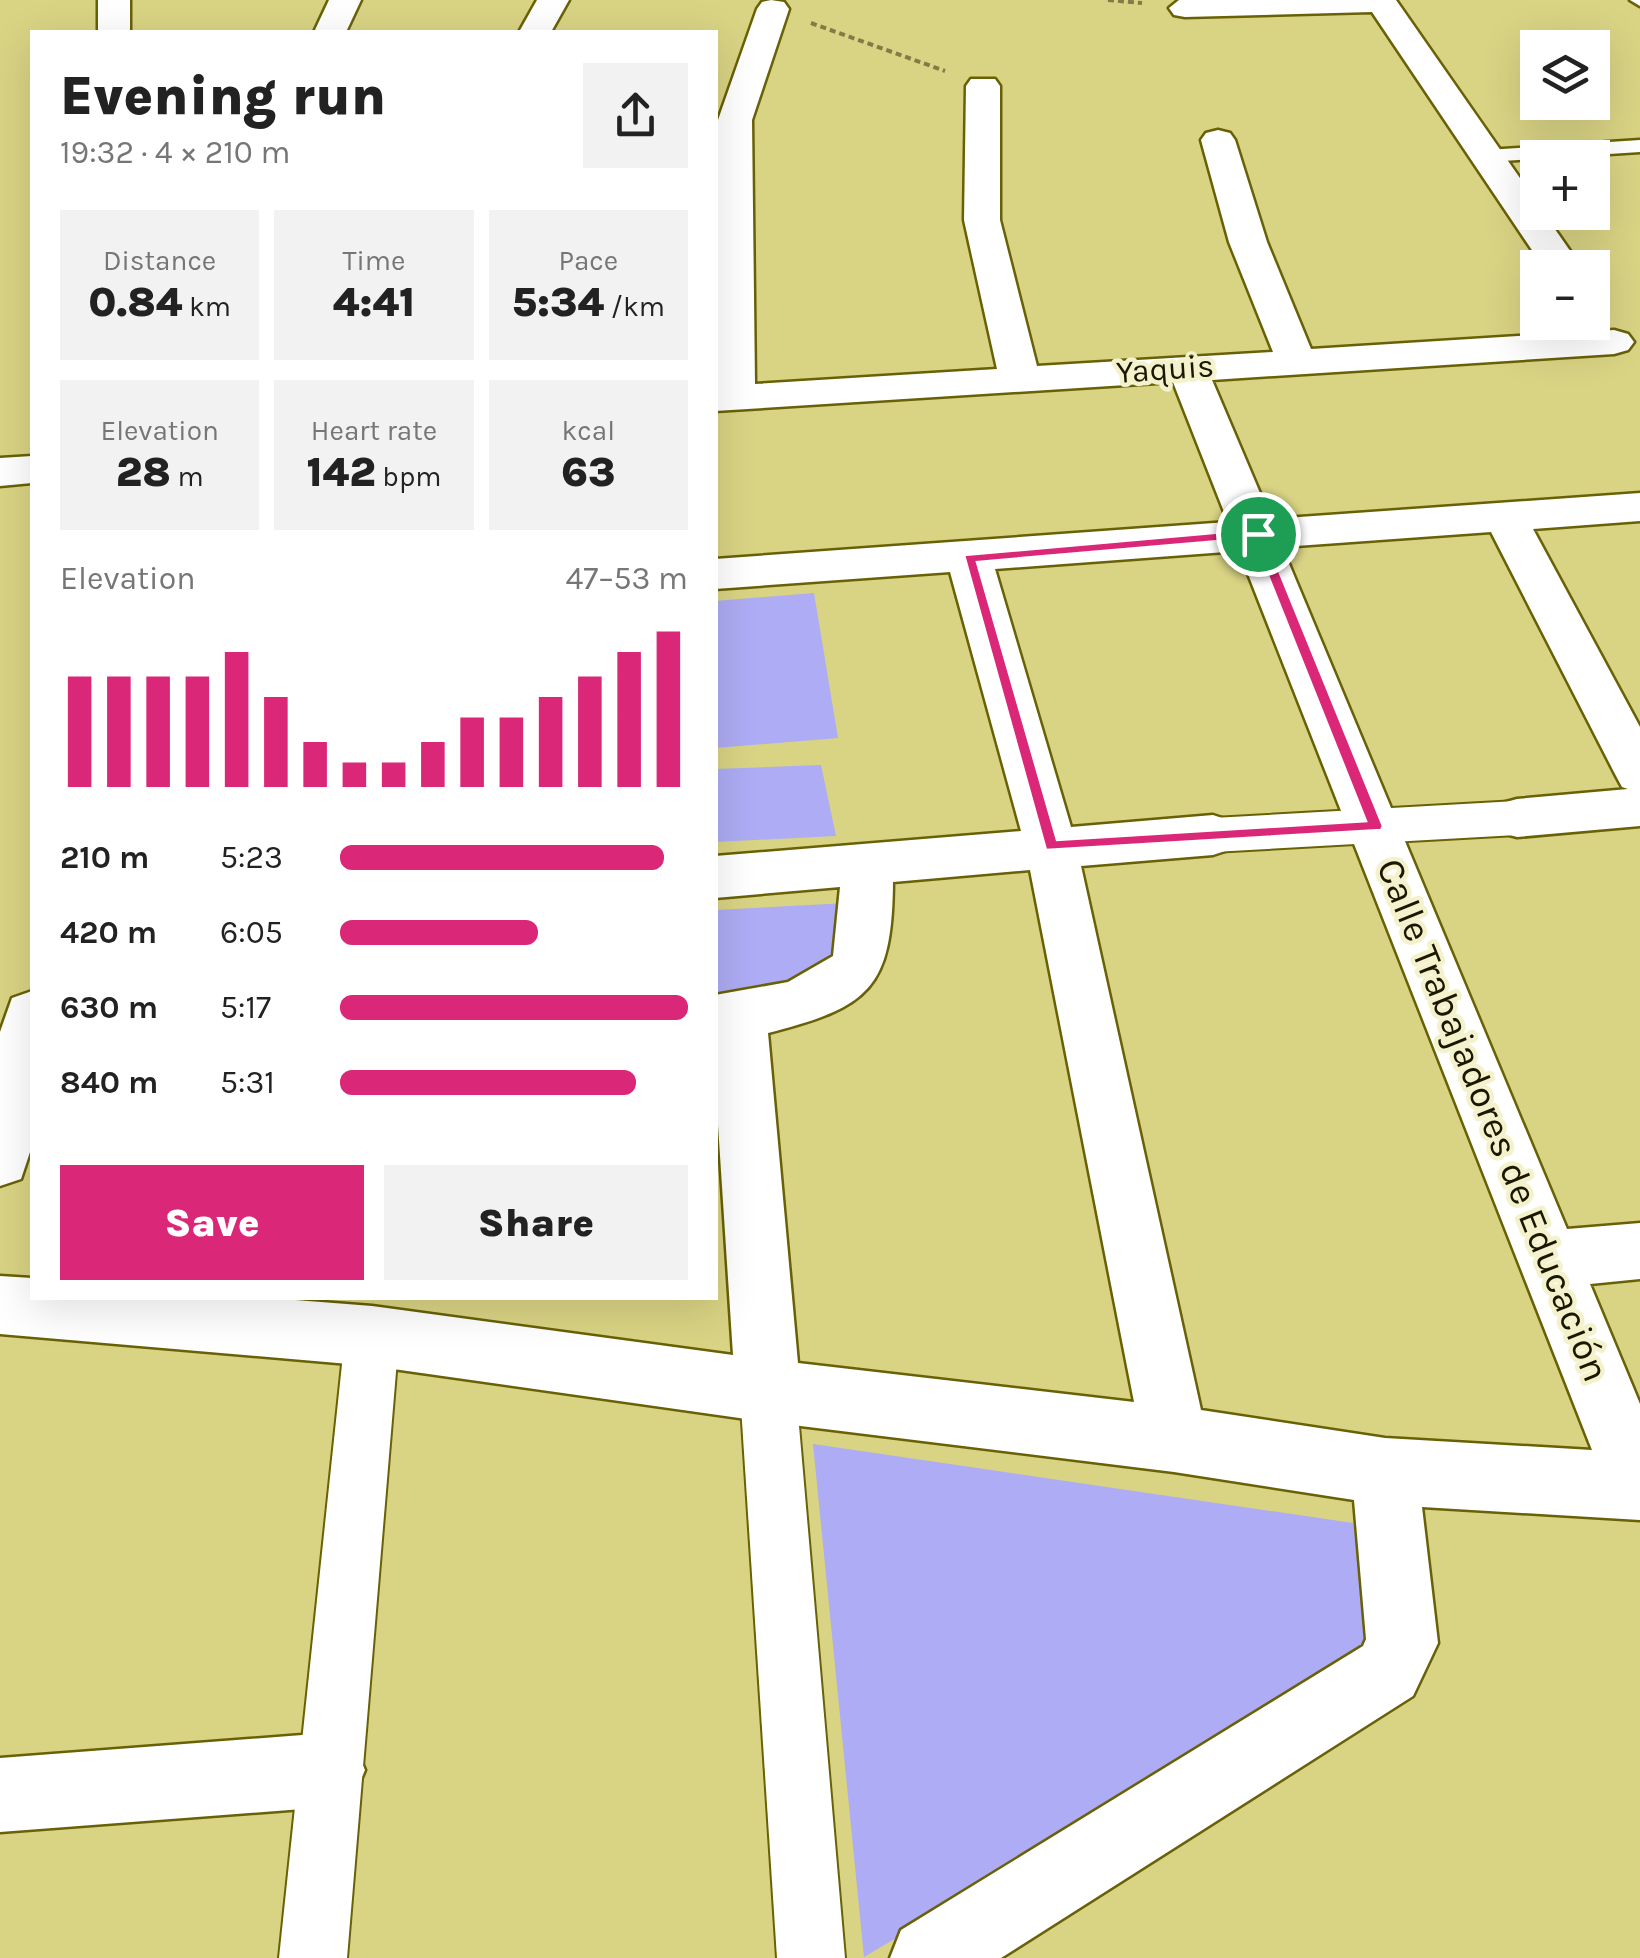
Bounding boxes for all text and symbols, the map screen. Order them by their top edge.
map controls [1520,30,1610,340]
button: layers [1520,30,1610,120]
button: share [583,63,688,168]
text: Evening run [60,64,386,128]
text: 19:32 · 4 × 210 m [60,134,290,171]
button: + [1520,140,1610,230]
text: Distance [103,244,216,277]
text: Time [343,244,405,277]
text: Pace [558,244,618,277]
button: − [1520,250,1610,340]
text: 0.84 [88,277,182,327]
text: 4:41 [333,277,415,327]
text: 5:34 [512,277,604,327]
text: km [182,290,231,323]
text: /km [604,290,665,323]
street label: Yaquis [1115,347,1215,391]
text: Elevation [100,414,219,447]
text: Heart rate [311,414,437,447]
text: kcal [562,414,615,447]
text: 28 [116,447,171,497]
text: 142 [306,447,376,497]
text: 63 [561,447,616,497]
text: m [171,460,204,493]
text: bpm [376,460,442,493]
pin [1216,492,1301,577]
icon: arrive [1231,507,1286,562]
text: Elevation [60,560,195,597]
text: 47–53 m [565,560,688,597]
text: 210 m [60,839,149,876]
text: 5:23 [220,839,283,876]
street label: Calle Trabajadores de Educación [1367,852,1619,1388]
text: 420 m [60,914,157,951]
text: 6:05 [220,914,283,951]
text: 630 m [60,989,158,1026]
text: 5:17 [220,989,271,1026]
text: 840 m [60,1064,158,1101]
text: 5:31 [220,1064,275,1101]
button: Save [60,1165,364,1280]
button: Share [384,1165,688,1280]

